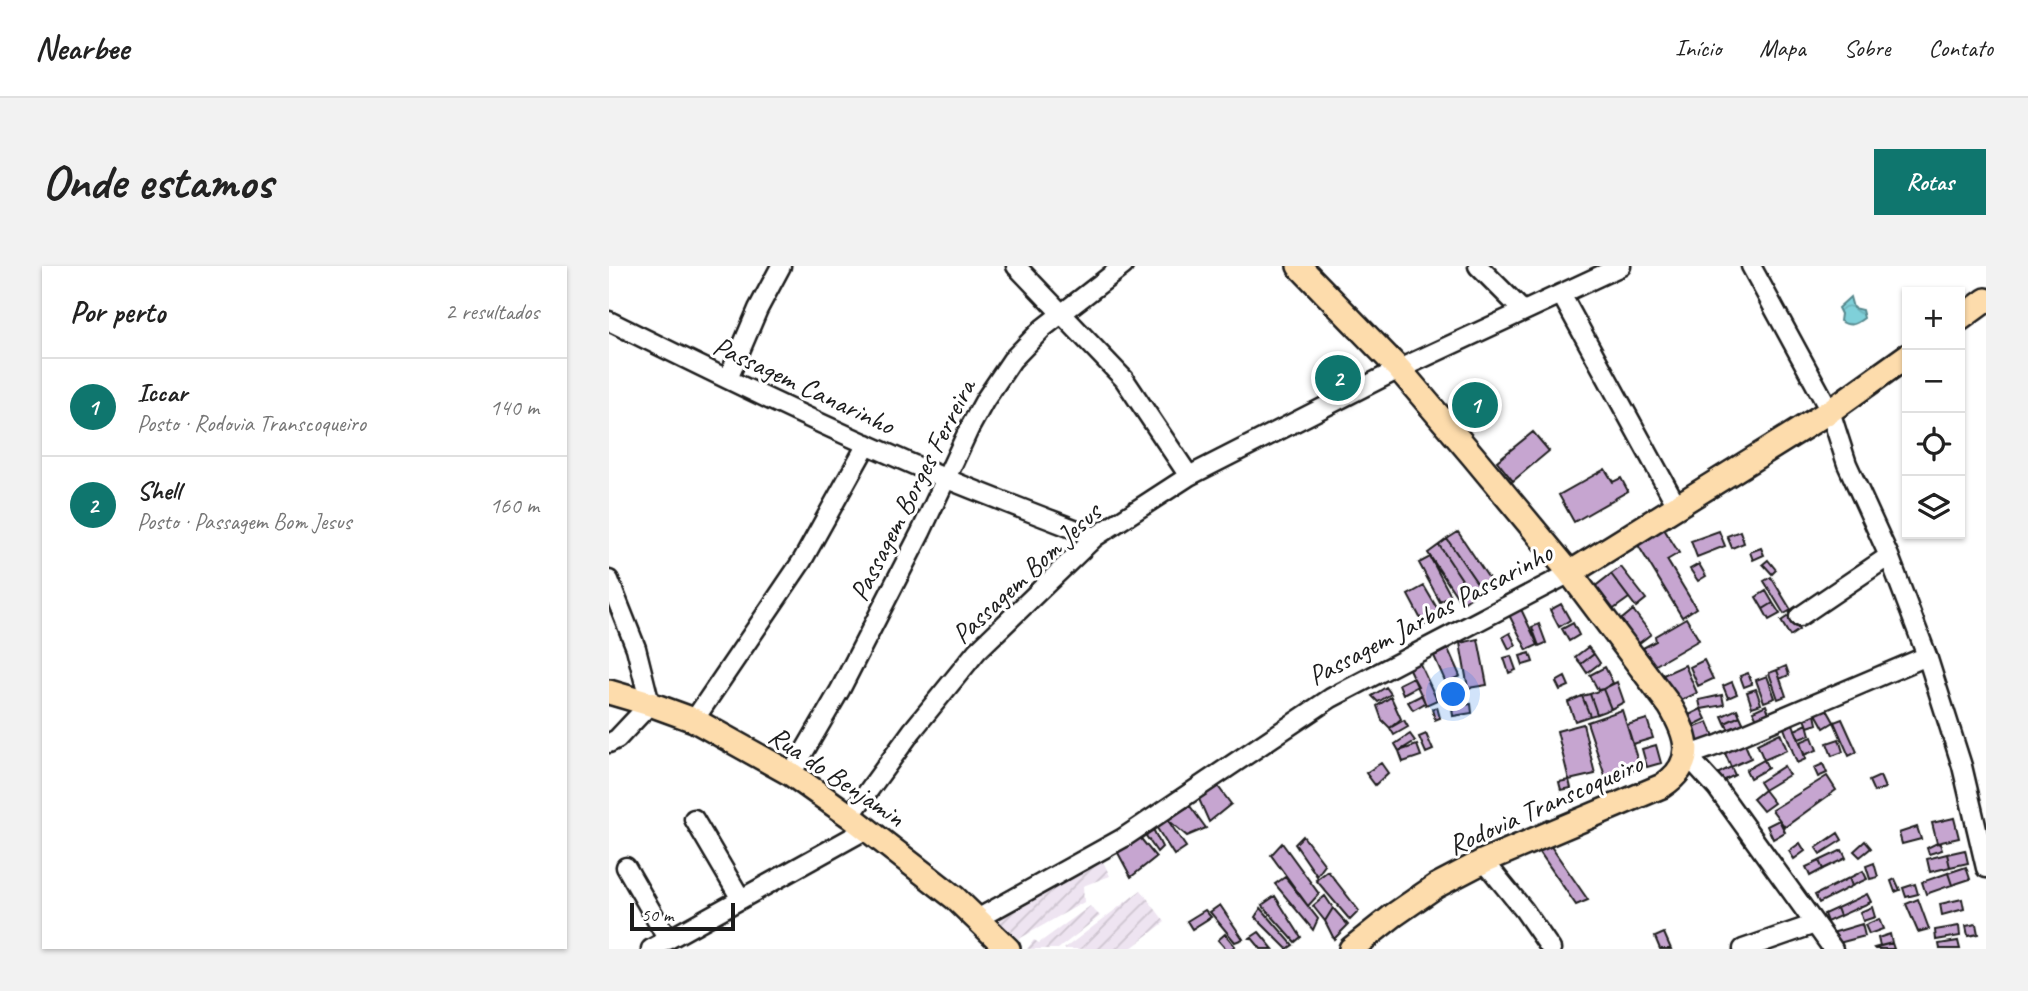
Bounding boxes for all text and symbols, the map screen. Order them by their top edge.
text: Nearbee [35,27,129,69]
text: Início [1675,33,1721,63]
text: Mapa [1759,33,1806,63]
text: Sobre [1844,33,1890,63]
text: Contato [1928,33,1993,63]
button: Rotas [1874,149,1986,215]
text: Onde estamos [42,151,272,213]
map controls [1902,287,1965,539]
button: + [1902,287,1965,350]
text: Por perto [70,293,165,331]
text: 2 resultados [445,297,539,326]
street label: Passagem Canarinho [708,328,902,443]
button: − [1902,350,1965,413]
pin: 2 [1315,352,1361,404]
street label: Passagem Borges Ferreira [841,371,984,607]
text: Iccar [137,376,187,409]
pin: 1 [1452,379,1498,431]
text: 1 [88,393,98,422]
text: 140 m [490,393,539,422]
text: Posto · Rodovia Transcoqueiro [137,409,366,438]
button: locate [1902,413,1965,476]
text: Shell [137,474,181,507]
button: layers [1902,476,1965,539]
text: 2 [88,491,98,520]
text: 160 m [490,491,539,520]
street label: Passagem Bom Jesus [944,493,1110,651]
text: Posto · Passagem Bom Jesus [137,507,351,536]
street label: Passagem Jarbas Passarinho [1302,534,1560,693]
your location [1436,677,1470,711]
street label: Rua do Benjamin [762,718,912,835]
street label: Rodovia Transcoqueiro [1442,745,1650,863]
scale bar [630,900,735,932]
text: 50 m [641,903,673,927]

